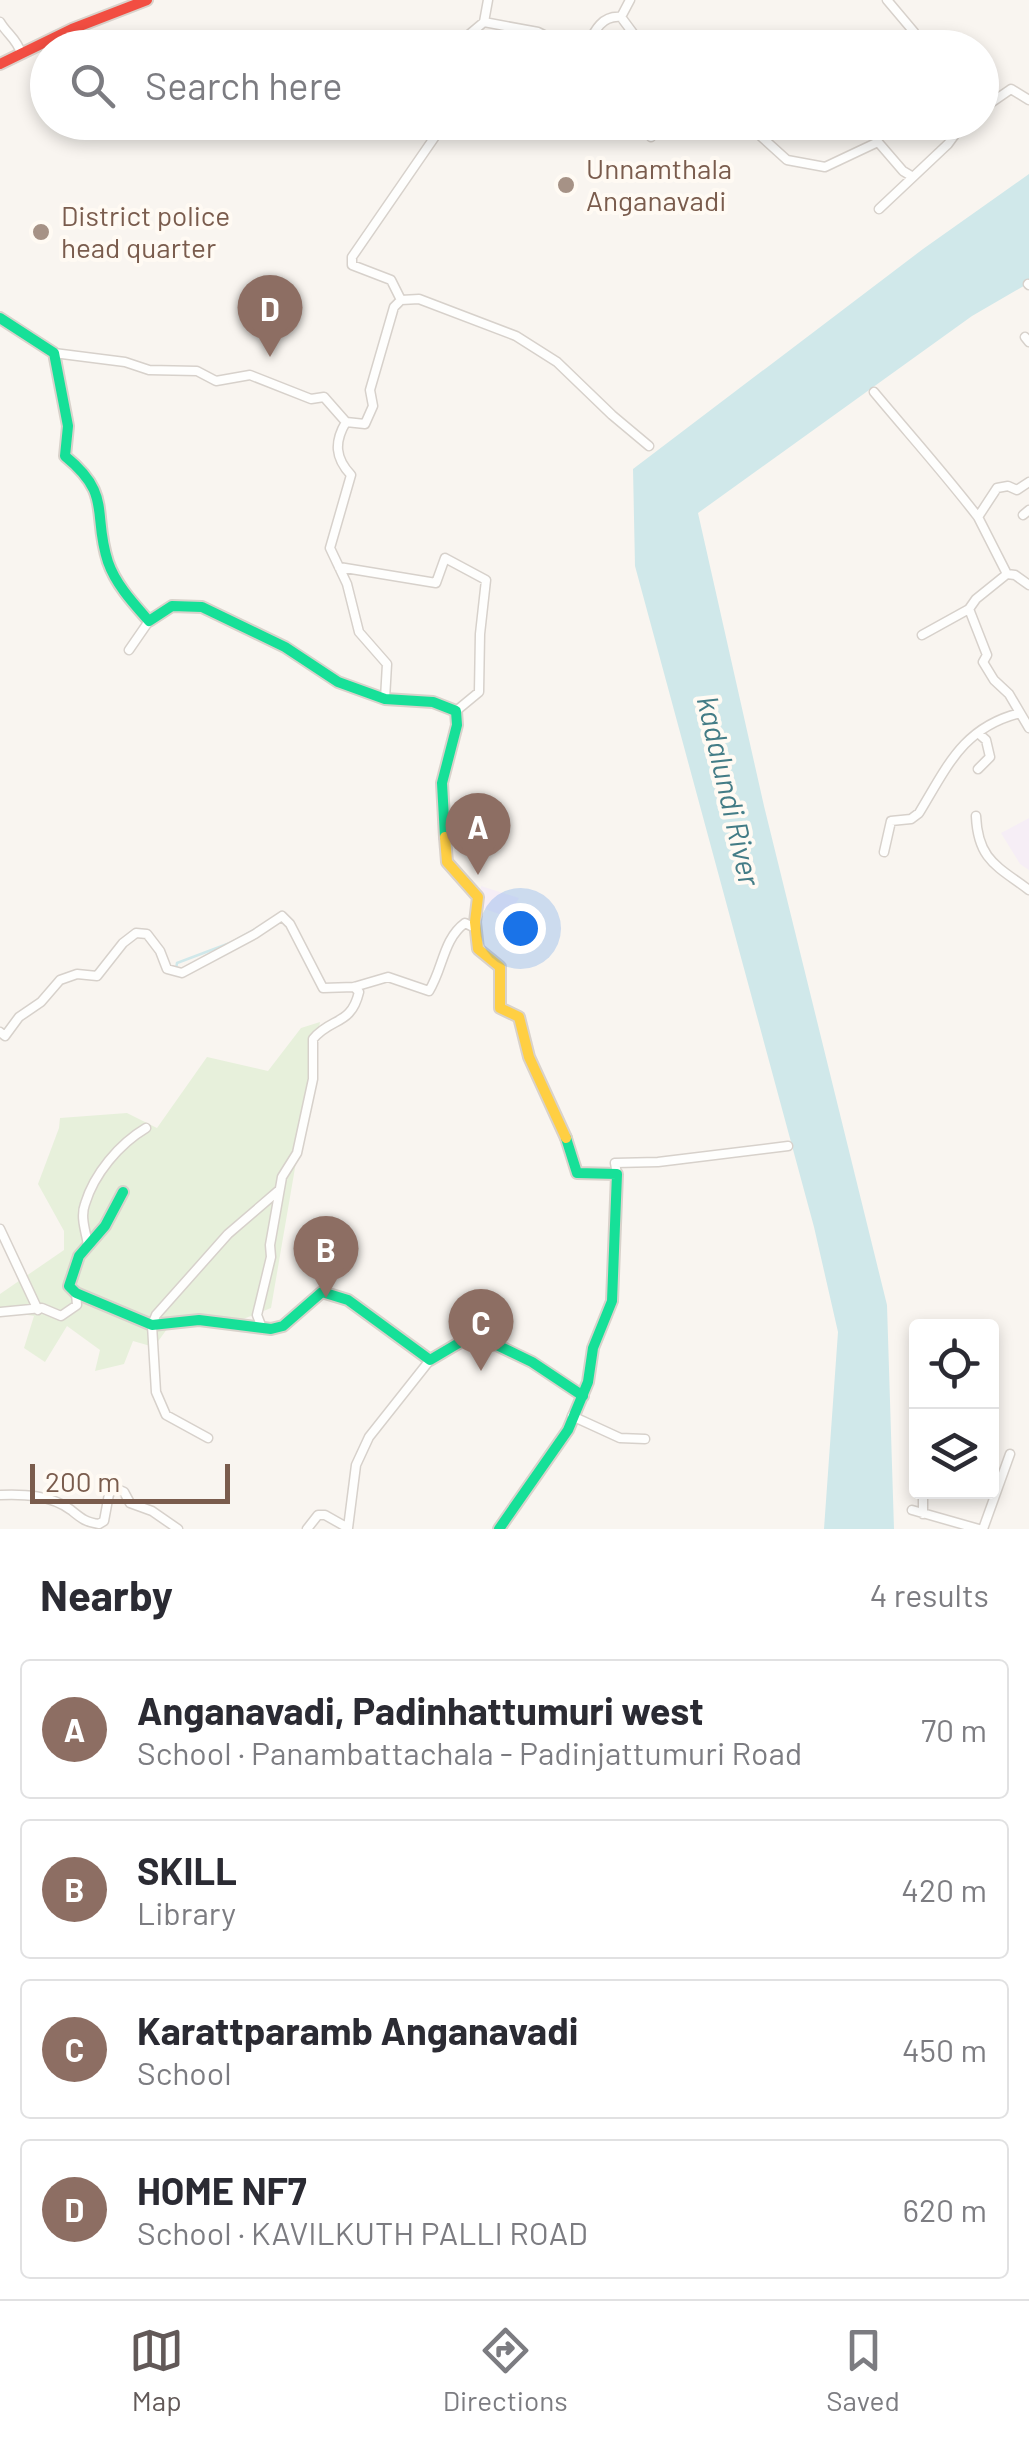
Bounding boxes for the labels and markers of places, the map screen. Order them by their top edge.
place label: Unnamthala Anganavadi [586,151,732,217]
marker: Unnamthala Anganavadi [555,174,577,196]
place label: District police head quarter [61,198,230,264]
marker: District police head quarter [30,221,52,243]
pin: D [238,274,302,357]
pin: A [446,792,510,875]
pin: B [294,1216,358,1298]
pin: C [448,1288,514,1371]

